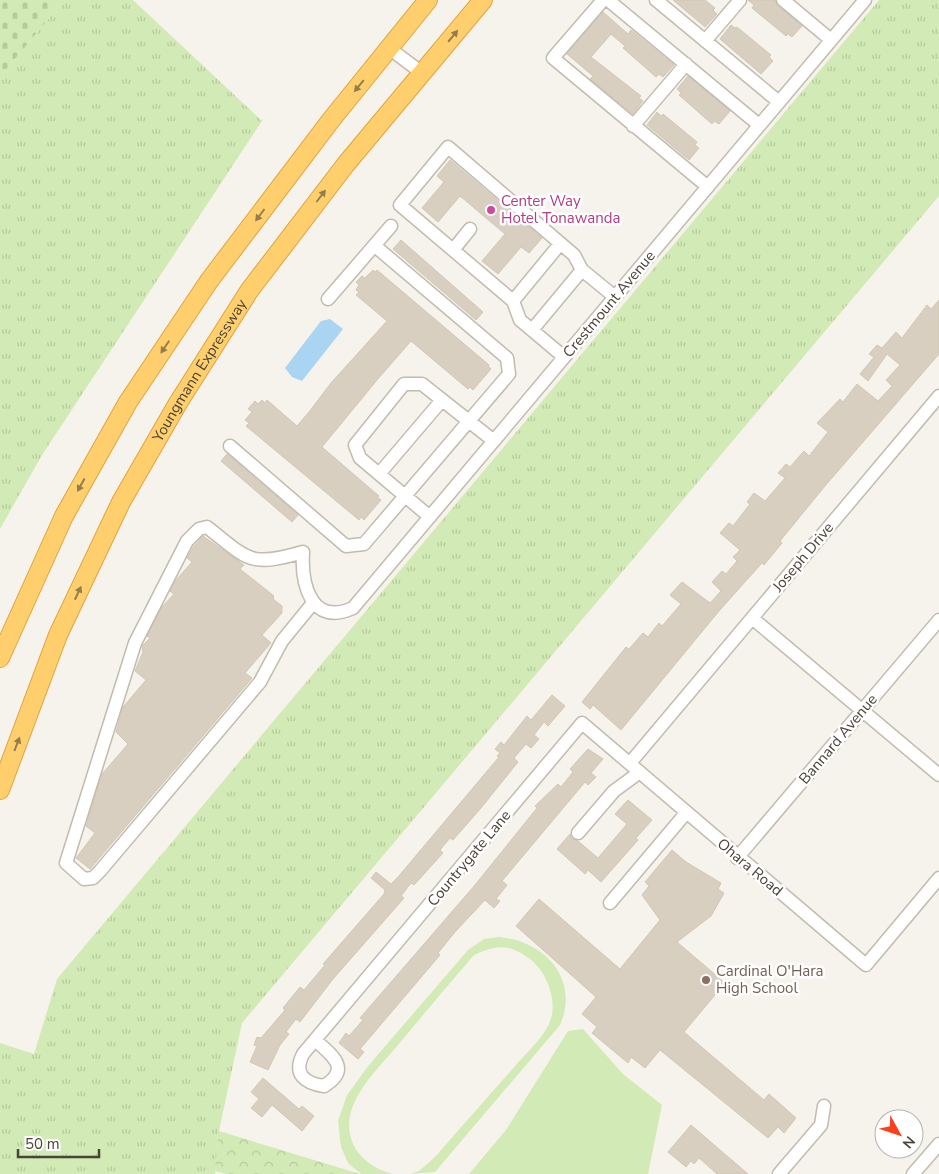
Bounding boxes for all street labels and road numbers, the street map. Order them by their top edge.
street label: Crestmount Avenue [558,246,660,362]
street label: Youngmann Expressway [147,295,252,446]
street label: Joseph Drive [767,518,838,597]
street label: Bannard Avenue [794,690,882,788]
street label: Countrygate Lane [423,806,515,910]
street label: Ohara Road [713,834,787,900]

